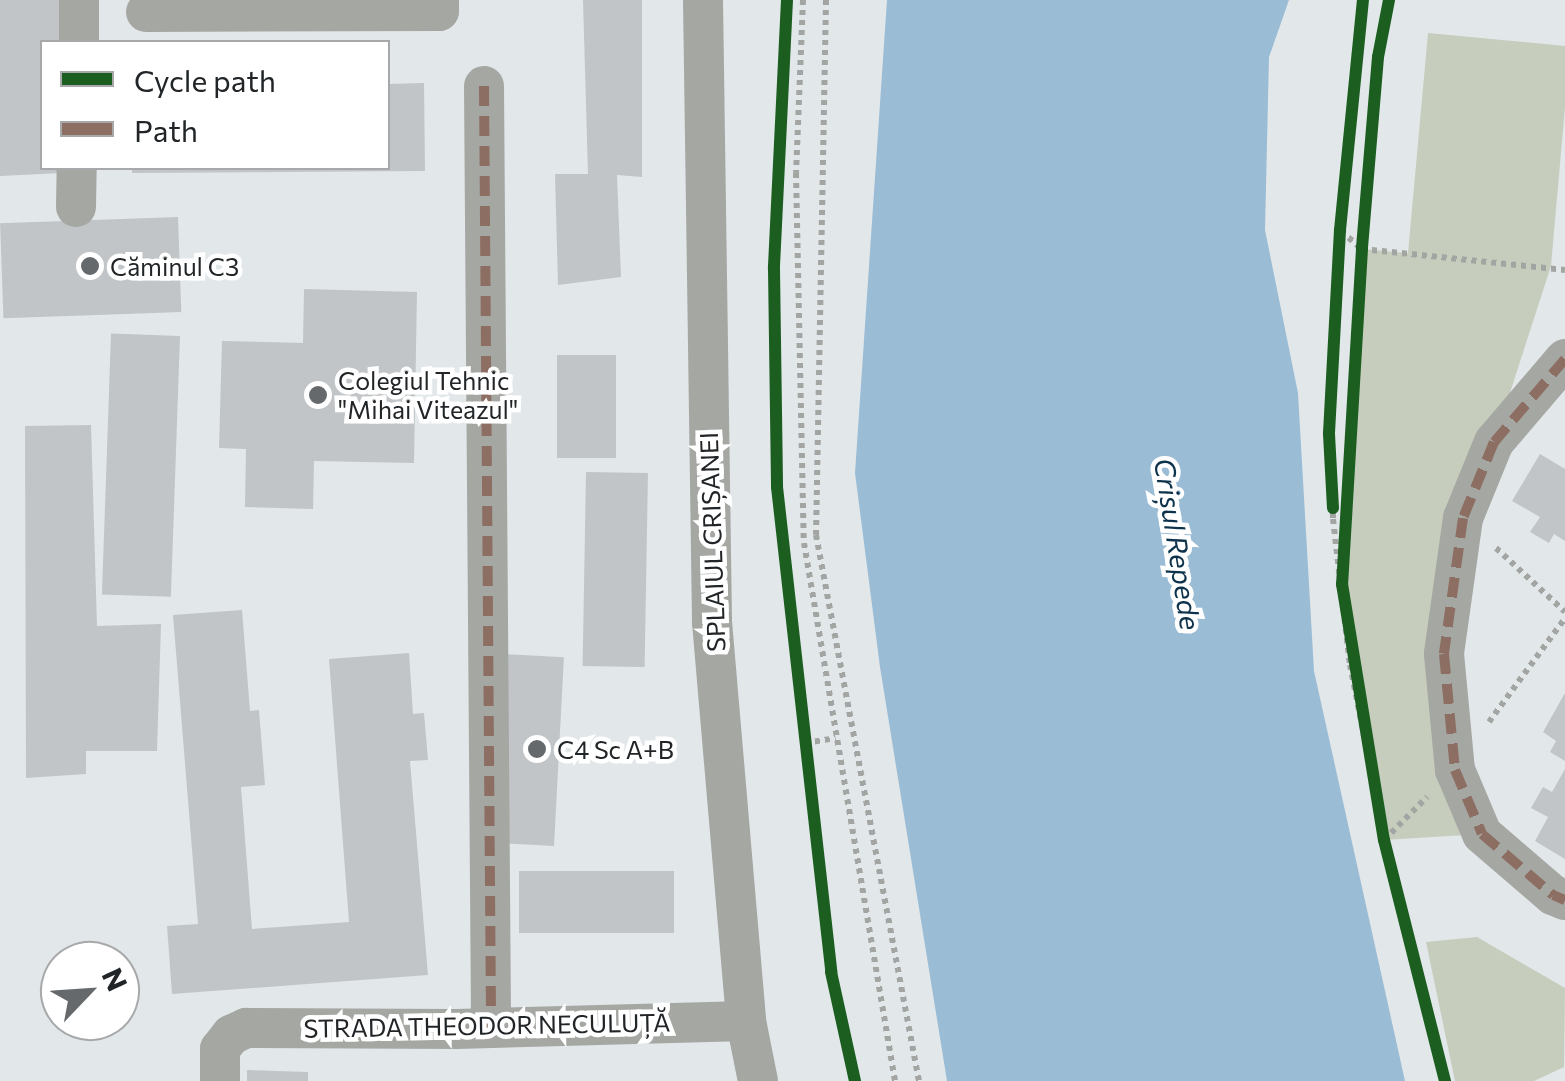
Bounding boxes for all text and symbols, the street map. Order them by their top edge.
legend [40,40,390,170]
text: Cycle path [134,61,276,98]
text: Path [134,111,198,148]
place label: Căminul C3 [110,251,239,281]
marker: Căminul C3 [79,255,101,277]
place label: Colegiul Tehnic "Mihai Viteazul" [338,366,518,425]
marker: Colegiul Tehnic "Mihai Viteazul" [307,384,329,406]
street label: SPLAIUL CRIȘANEI [693,432,731,652]
water label: Crișul Repede [1148,456,1208,632]
place label: C4 Sc A+B [557,734,674,764]
marker: C4 Sc A+B [526,738,548,760]
north arrow [40,941,140,1041]
text: N [96,962,135,996]
street label: STRADA THEODOR NECULUȚĂ [303,1007,671,1043]

